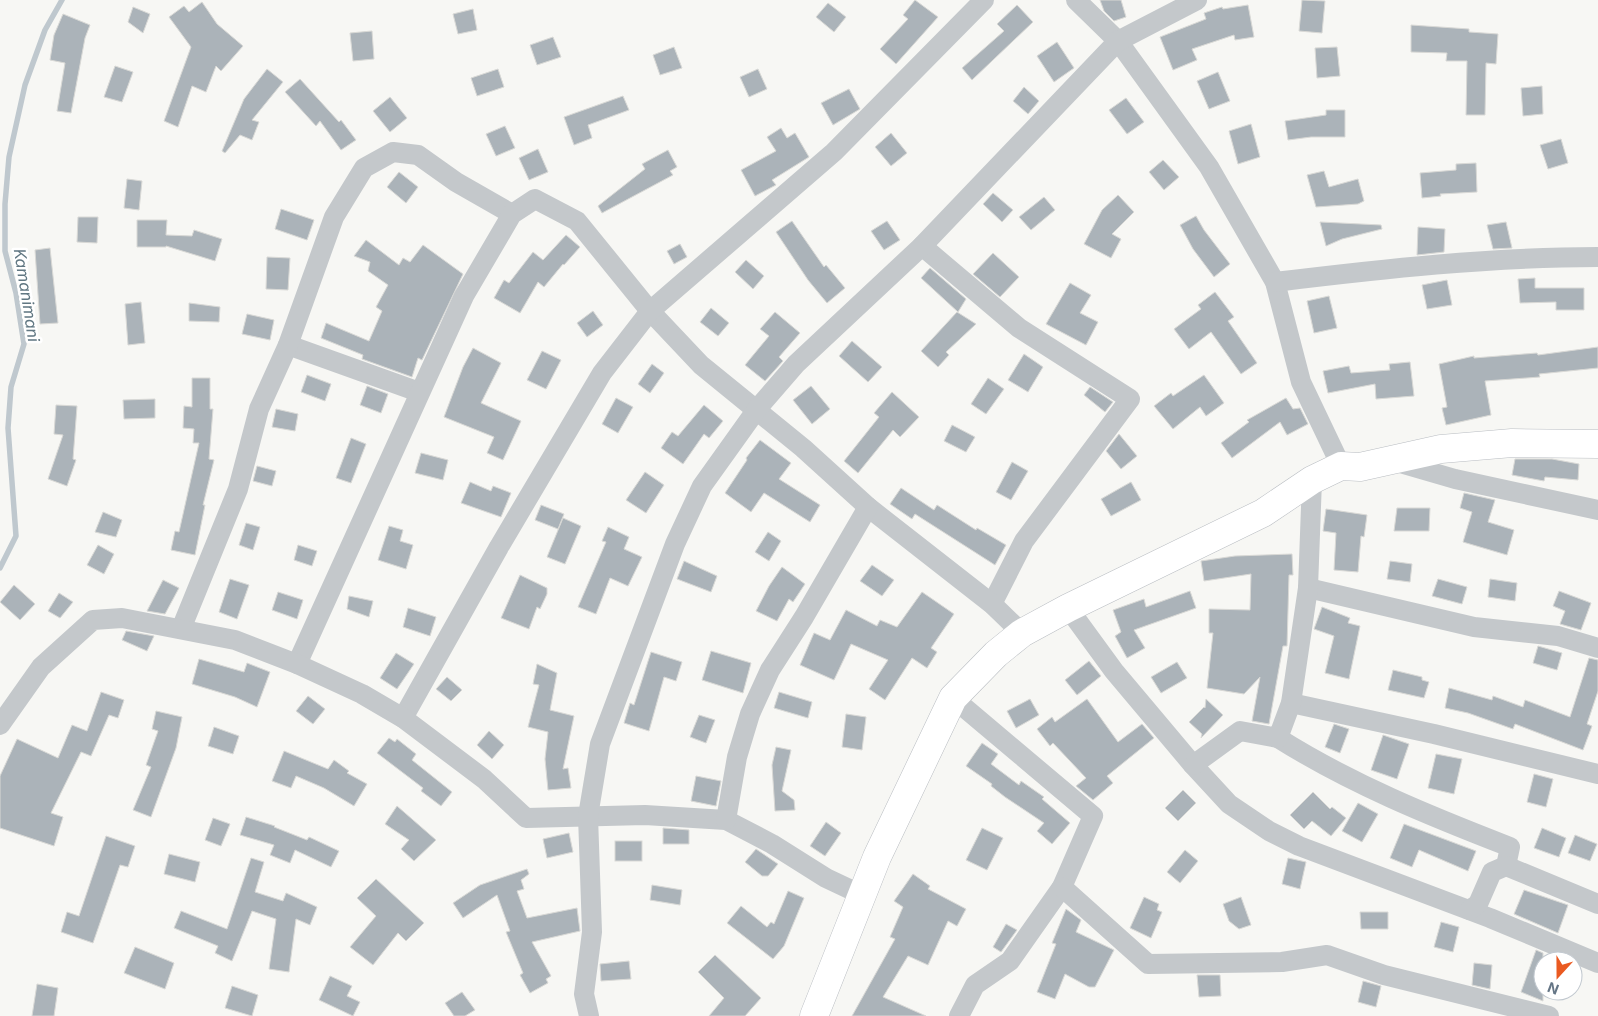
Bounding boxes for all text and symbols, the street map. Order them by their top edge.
water label: Kamanimani [10,247,44,344]
north arrow [1533,951,1583,1001]
text: N [1545,979,1561,998]

